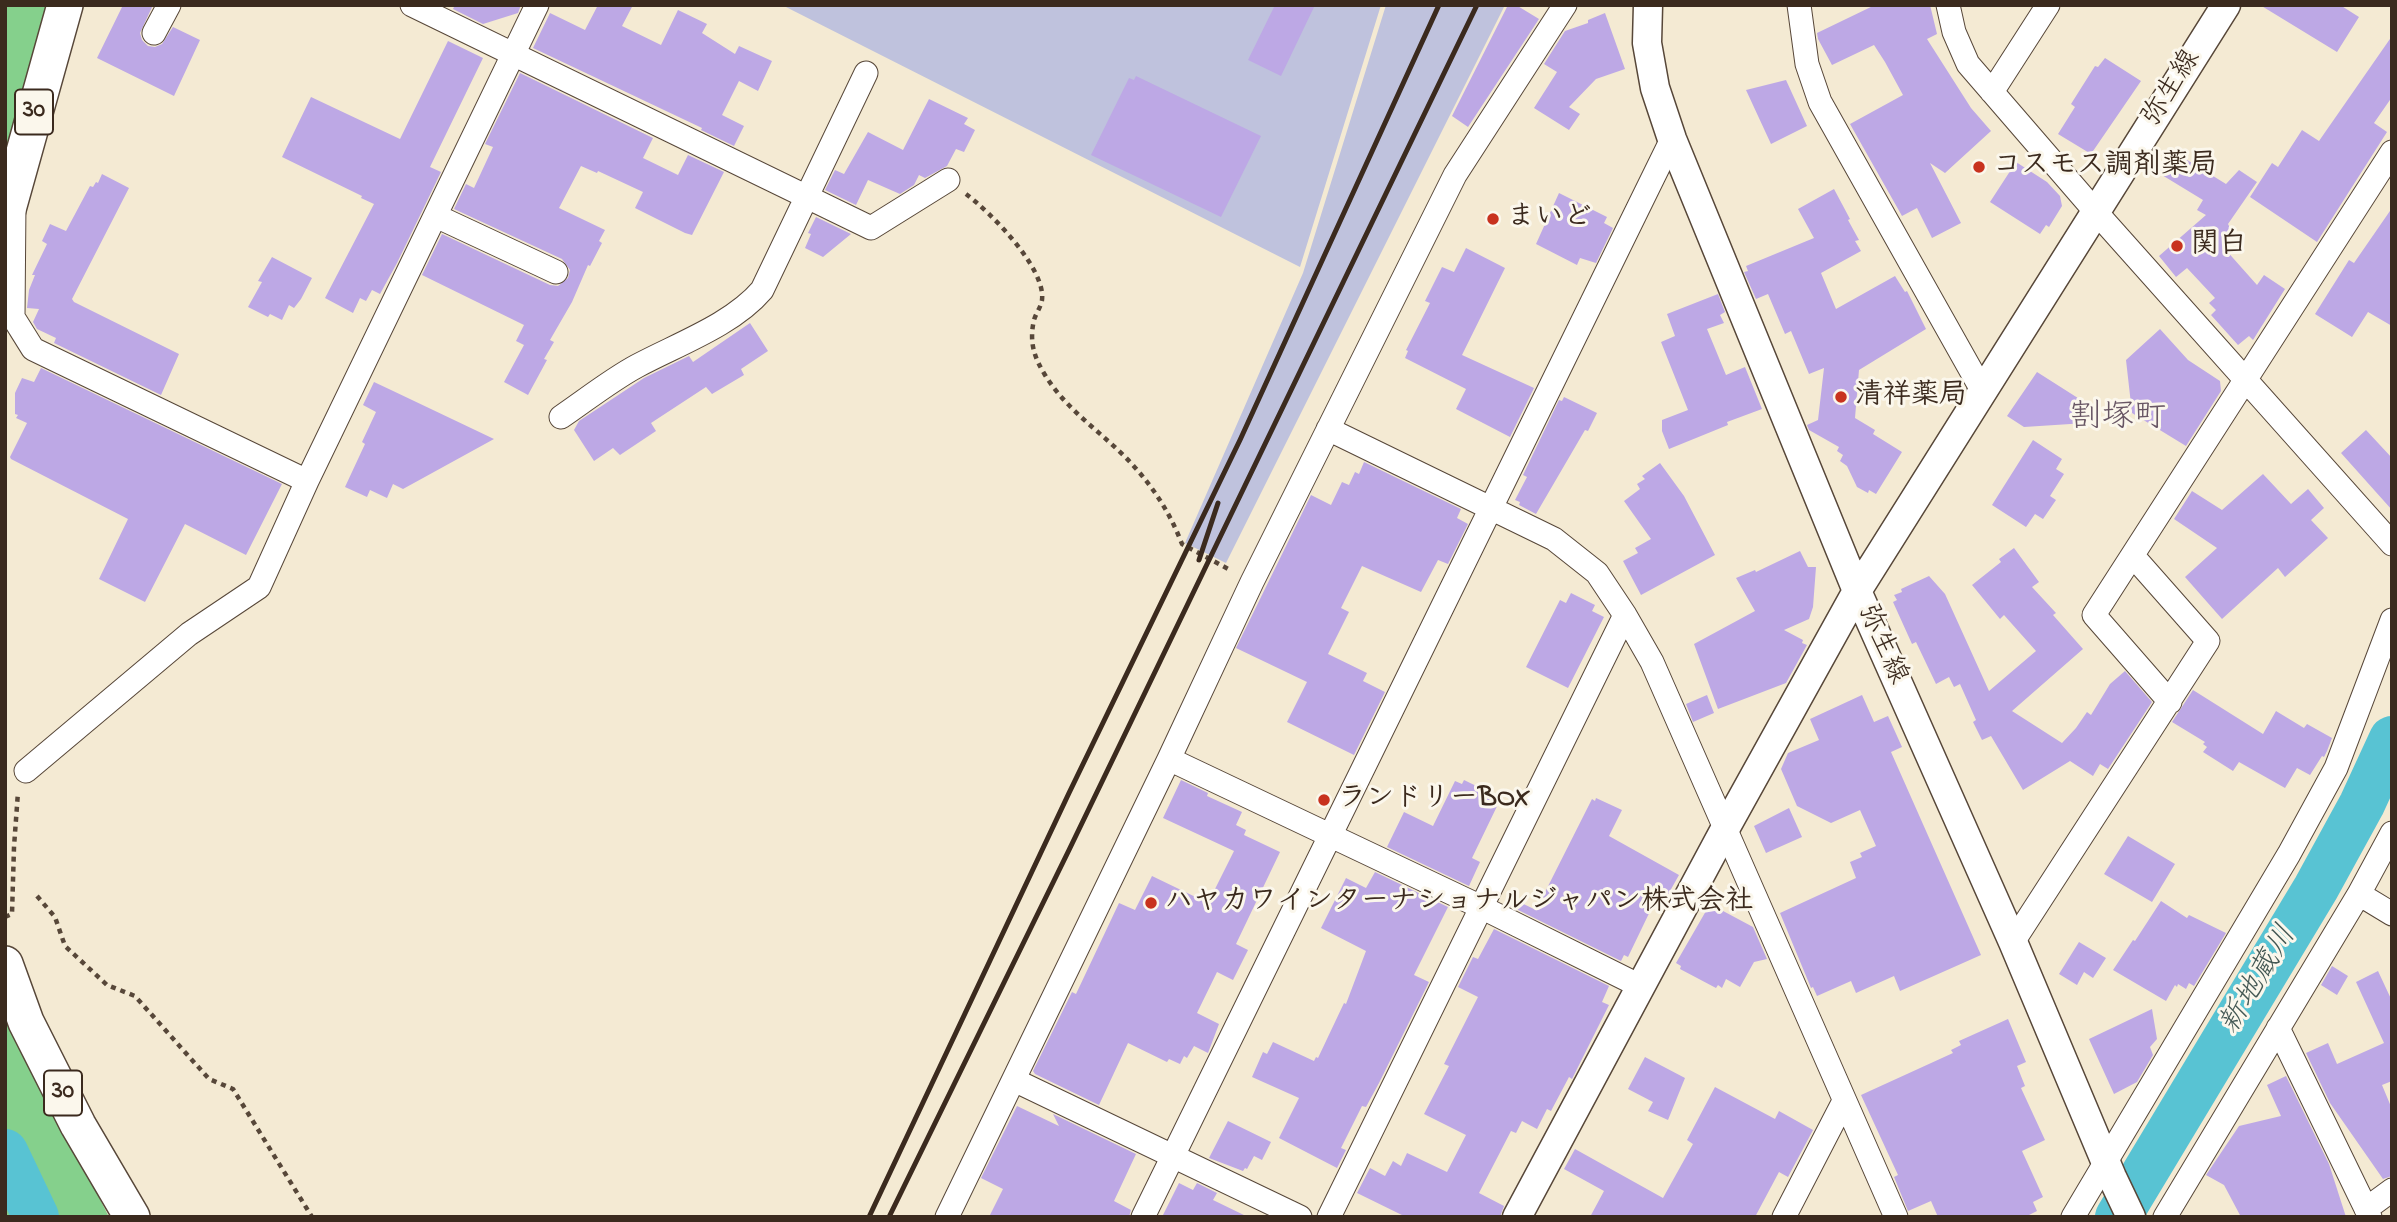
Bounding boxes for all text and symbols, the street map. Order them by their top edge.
street label: 弥生線 [2136,44,2210,134]
road number: 30 [15,90,53,134]
place label: コスモス調剤薬局 [1993,150,2217,184]
marker: コスモス調剤薬局 [1971,159,1987,175]
place label: まいど [1507,202,1591,236]
marker: まいど [1485,211,1501,227]
place label: 関白 [2191,229,2247,263]
marker: 関白 [2169,238,2185,254]
place label: 清祥薬局 [1855,380,1967,414]
marker: 清祥薬局 [1833,389,1849,405]
district label: 割塚町 [2070,401,2166,439]
street label: 弥生線 [1849,600,1913,690]
place label: ランドリーBOX [1338,783,1530,817]
marker: ランドリーBOX [1316,792,1332,808]
place label: ハヤカワインターナショナルジャパン株式会社 [1165,886,1753,920]
marker: ハヤカワインターナショナルジャパン株式会社 [1143,895,1159,911]
water label: 新地蔵川 [2214,920,2306,1042]
road number: 30 [44,1070,82,1116]

